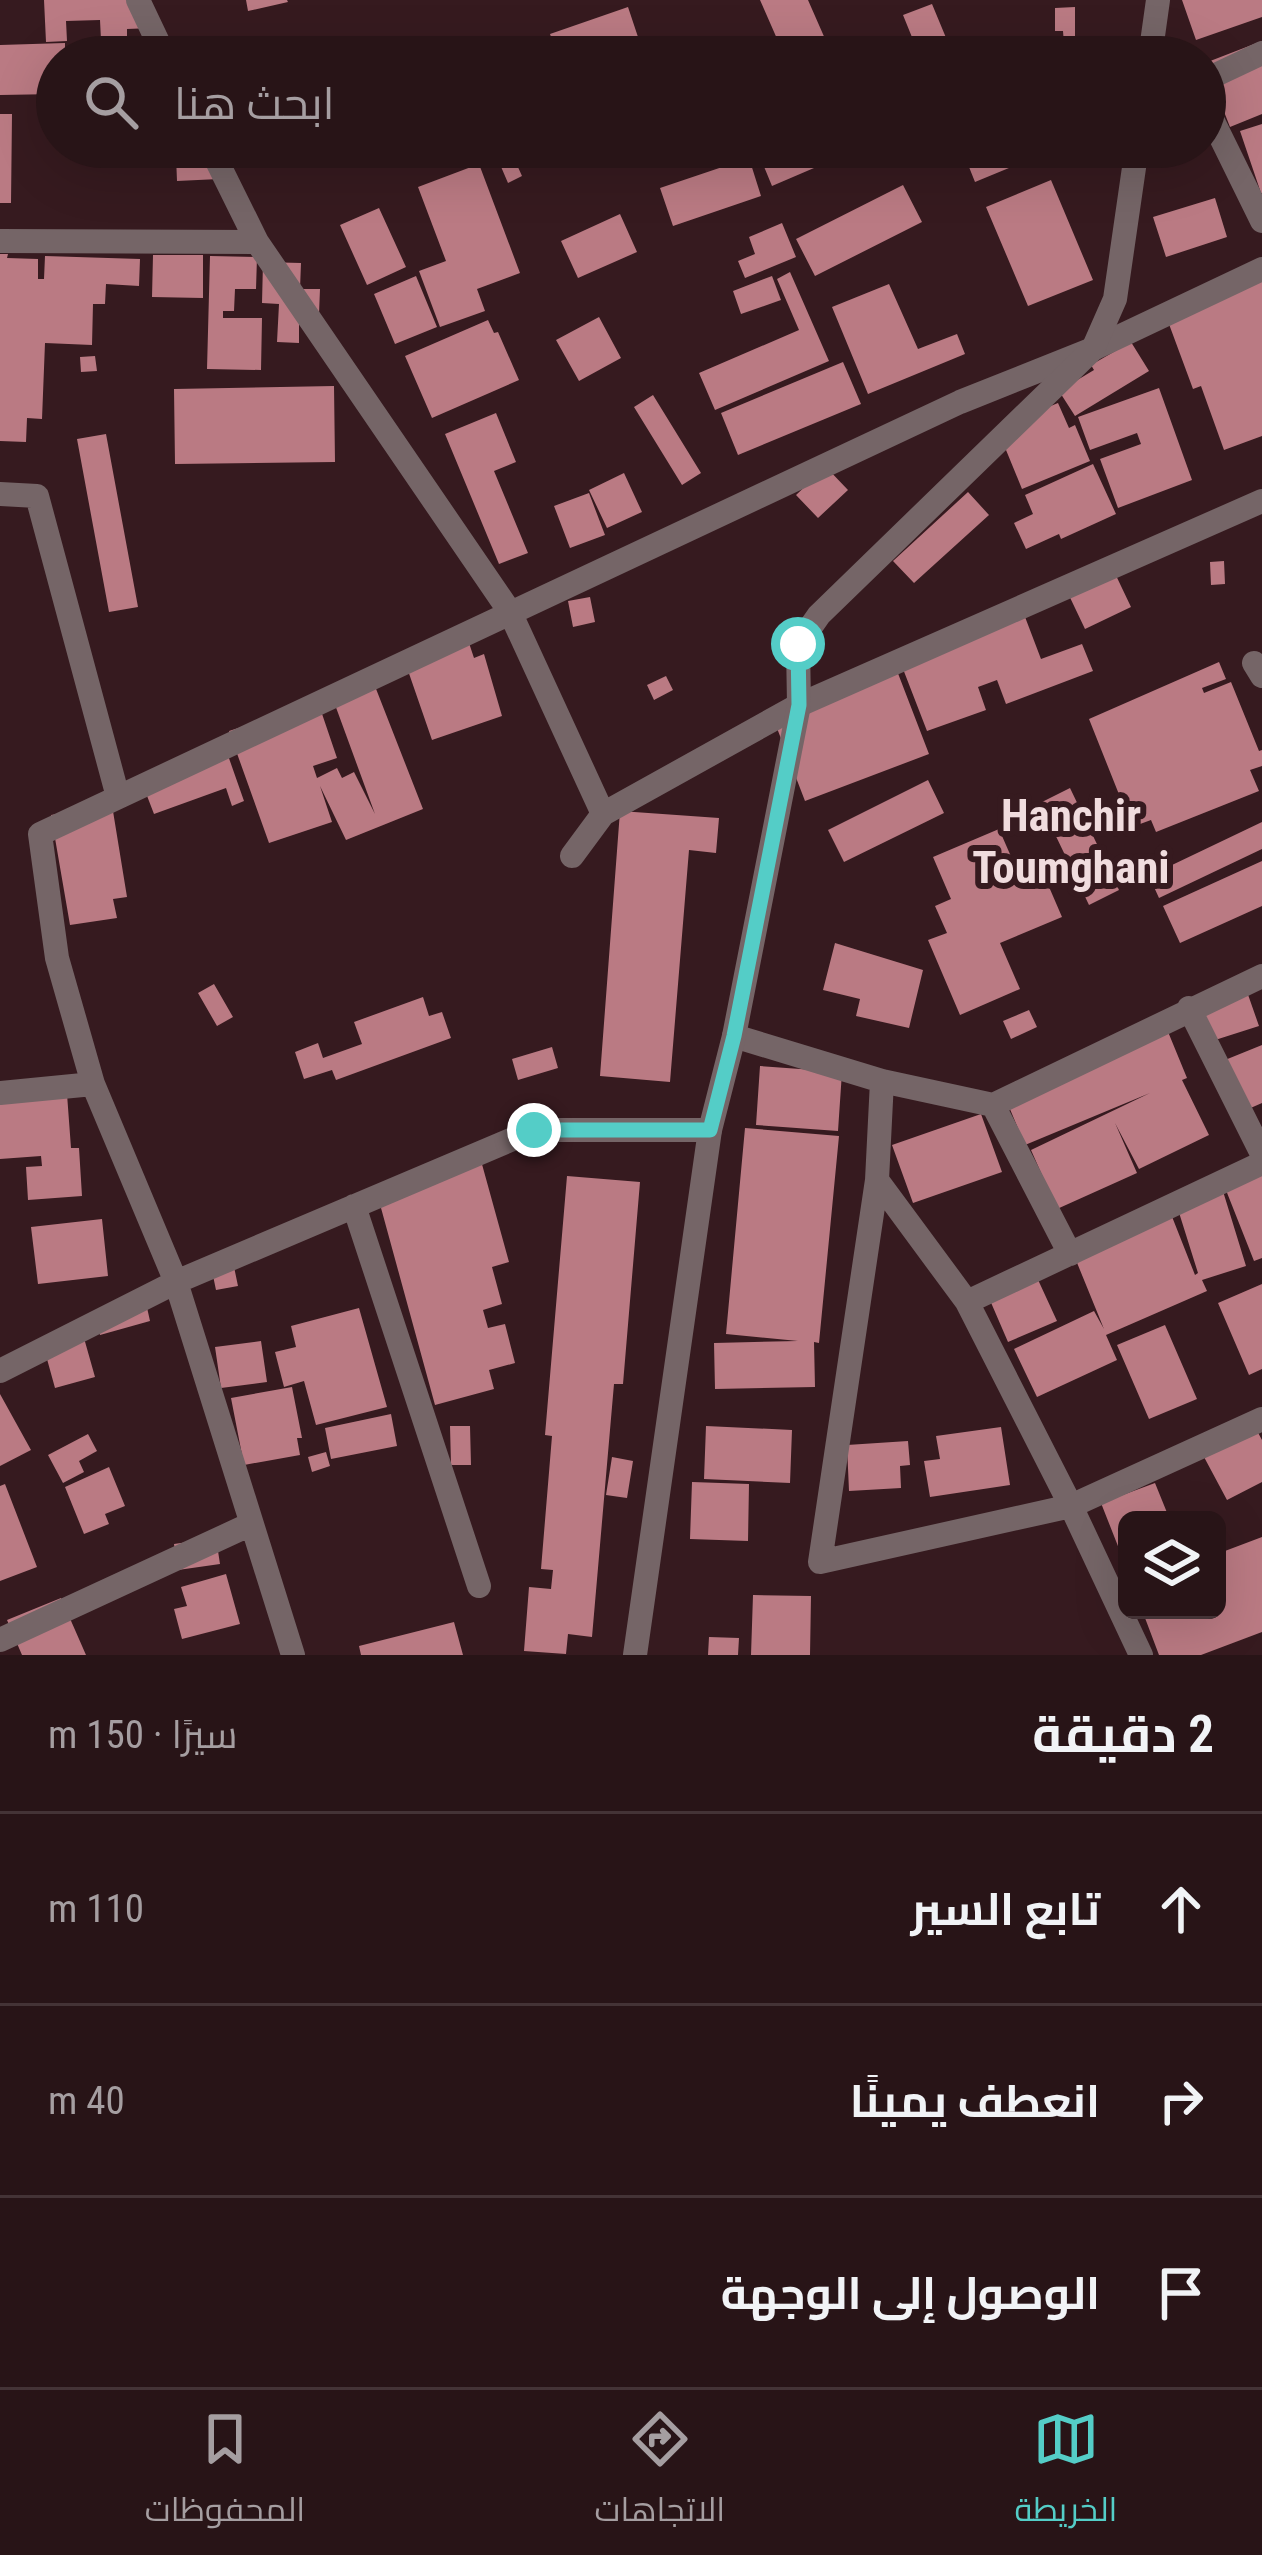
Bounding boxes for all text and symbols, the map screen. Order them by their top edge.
search box [36,36,1226,168]
icon: search [78,69,144,135]
text: ابحث هنا [174,77,335,130]
route start [771,617,825,671]
district label: Hanchir Toumghani [972,789,1170,894]
route end [507,1103,561,1157]
map controls [1118,1511,1226,1619]
button: layers [1118,1511,1226,1619]
text: 2 دقيقة [1032,1705,1214,1764]
text: سيرًا · 150 m [48,1712,237,1758]
icon: ahead [1148,1876,1214,1942]
text: تابع السير [911,1883,1100,1936]
text: 110 m [48,1886,144,1932]
icon: right [1148,2068,1214,2134]
text: انعطف يمينًا [850,2075,1100,2128]
text: 40 m [48,2078,125,2124]
icon: arrive [1148,2260,1214,2326]
text: الوصول إلى الوجهة [721,2267,1100,2320]
tab: المحفوظات [145,2406,305,2540]
tab: الاتجاهات [595,2406,725,2540]
tab: الخريطة [1014,2406,1117,2540]

